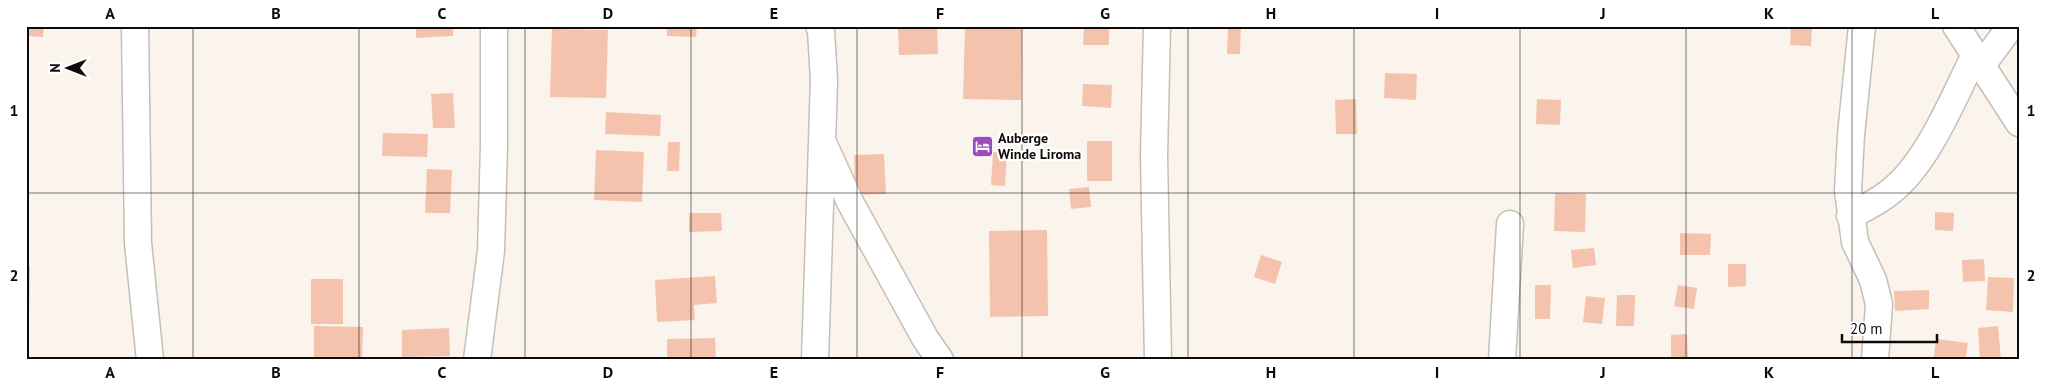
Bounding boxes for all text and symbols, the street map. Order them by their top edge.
text: A [105,3,115,23]
text: B [271,3,281,23]
text: C [438,3,447,23]
text: D [603,3,613,23]
text: E [770,3,778,23]
text: F [936,3,944,23]
text: G [1100,3,1110,23]
text: H [1266,3,1276,23]
text: I [1435,3,1439,23]
text: J [1599,3,1606,23]
text: K [1764,3,1774,23]
text: L [1931,3,1940,23]
north arrow [42,42,92,92]
text: N [46,63,64,73]
text: 1 [9,100,19,120]
text: 1 [2026,100,2036,120]
place label: Auberge Winde Liroma [998,129,1081,163]
hotel icon: Auberge Winde Liroma [970,134,994,158]
text: 2 [9,265,19,285]
text: 2 [2026,265,2036,285]
scale bar [1842,311,1938,343]
text: 20 m [1850,319,1883,338]
text: A [105,362,115,382]
text: B [271,362,281,382]
text: C [438,362,447,382]
text: D [603,362,613,382]
text: E [770,362,778,382]
text: F [936,362,944,382]
text: G [1100,362,1110,382]
text: H [1266,362,1276,382]
text: I [1435,362,1439,382]
text: J [1599,362,1606,382]
text: K [1764,362,1774,382]
text: L [1931,362,1940,382]

